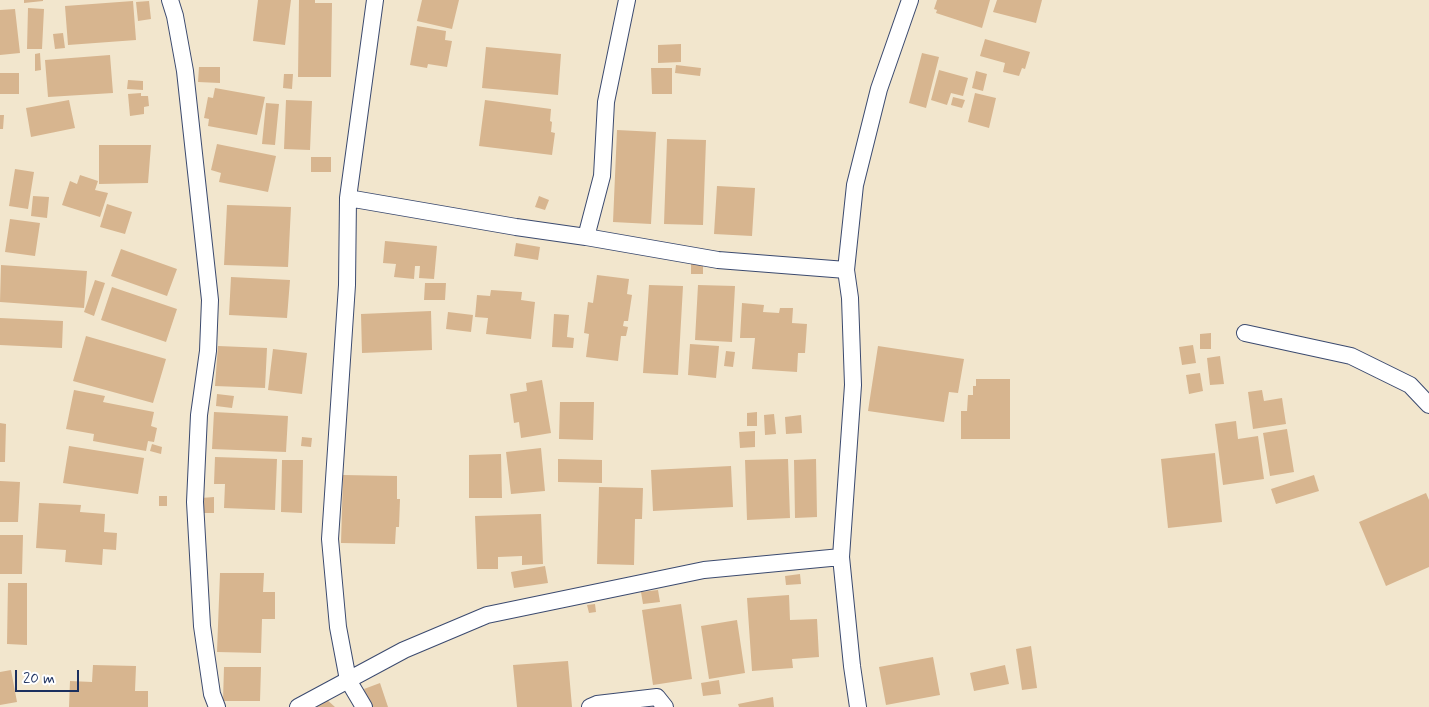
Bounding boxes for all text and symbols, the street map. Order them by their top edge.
scale bar [18,660,81,692]
text: 20 m [23,669,55,689]

